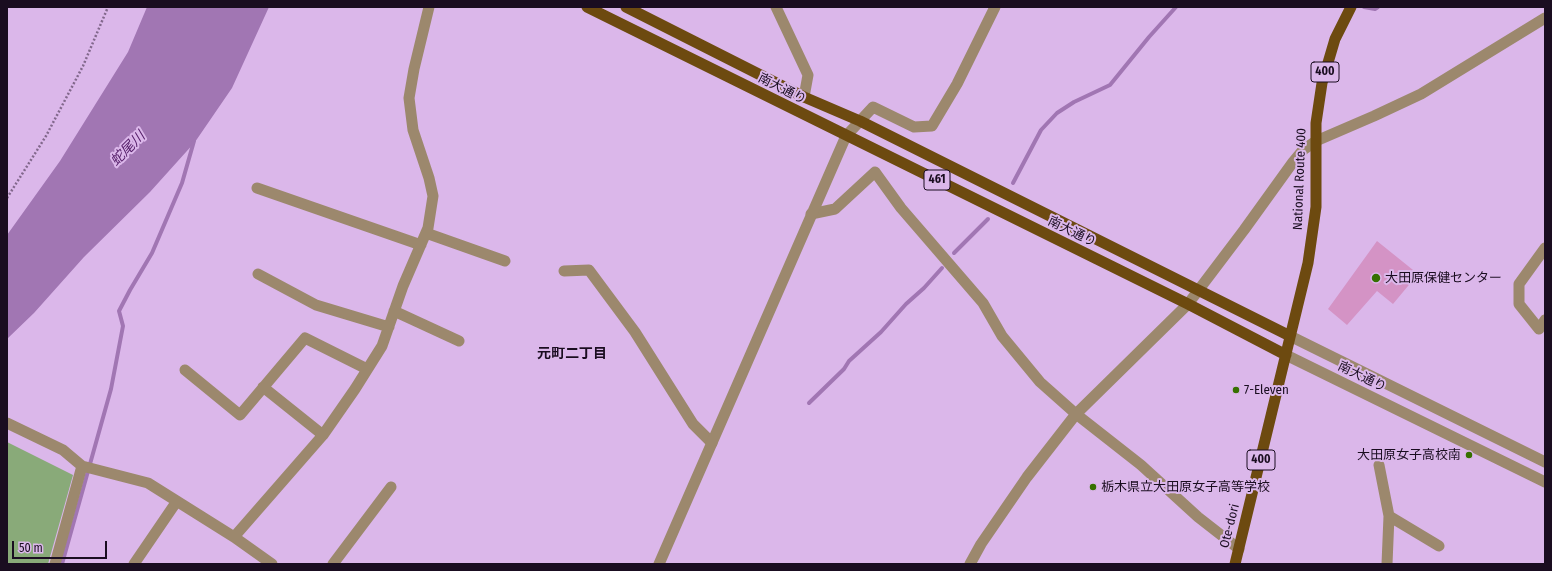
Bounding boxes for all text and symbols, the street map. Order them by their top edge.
road number: 400 [1311,62,1339,82]
street label: 南大通り [755,70,809,108]
water label: 蛇尾川 [107,128,149,170]
street label: National Route 400 [1290,128,1310,230]
road number: 461 [924,170,950,190]
street label: 南大通り [1045,214,1099,250]
place label: 大田原保健センター [1385,270,1502,286]
marker: 大田原保健センター [1370,272,1382,284]
district label: 元町二丁目 [537,346,607,362]
street label: 南大通り [1335,359,1389,395]
place label: 7-Eleven [1244,382,1289,398]
marker: 7-Eleven [1231,385,1241,395]
place label: 大田原女子高校南 [1357,447,1461,463]
road number: 400 [1247,450,1275,470]
marker: 大田原女子高校南 [1464,450,1474,460]
place label: 栃木県立大田原女子高等学校 [1101,479,1270,495]
marker: 栃木県立大田原女子高等学校 [1088,482,1098,492]
street label: Ote-dori [1217,502,1243,550]
scale bar [14,533,109,559]
text: 50 m [19,541,43,555]

